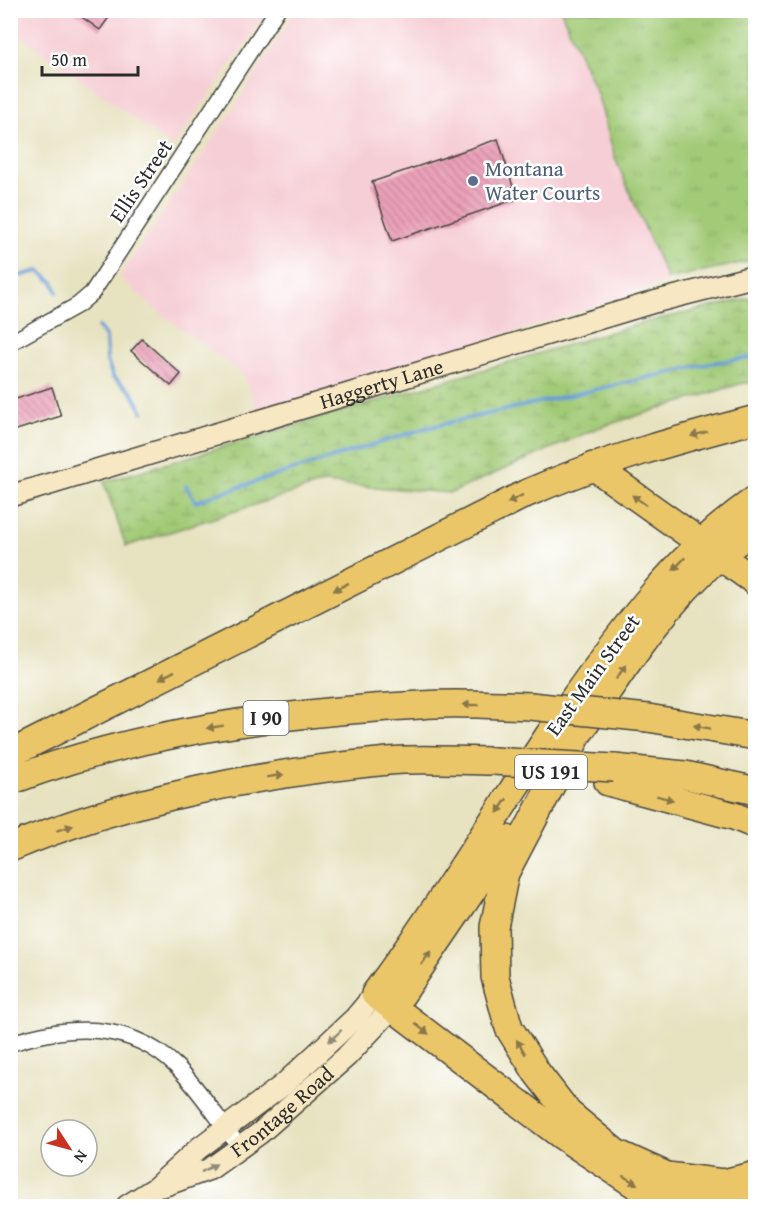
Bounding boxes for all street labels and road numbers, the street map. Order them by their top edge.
street label: Ellis Street [101,132,180,229]
street label: Haggerty Lane [316,350,447,417]
street label: East Main Street [538,607,648,742]
road number: I 90 [244,701,288,735]
road number: US 191 [515,755,587,789]
street label: Frontage Road [224,1058,341,1165]

